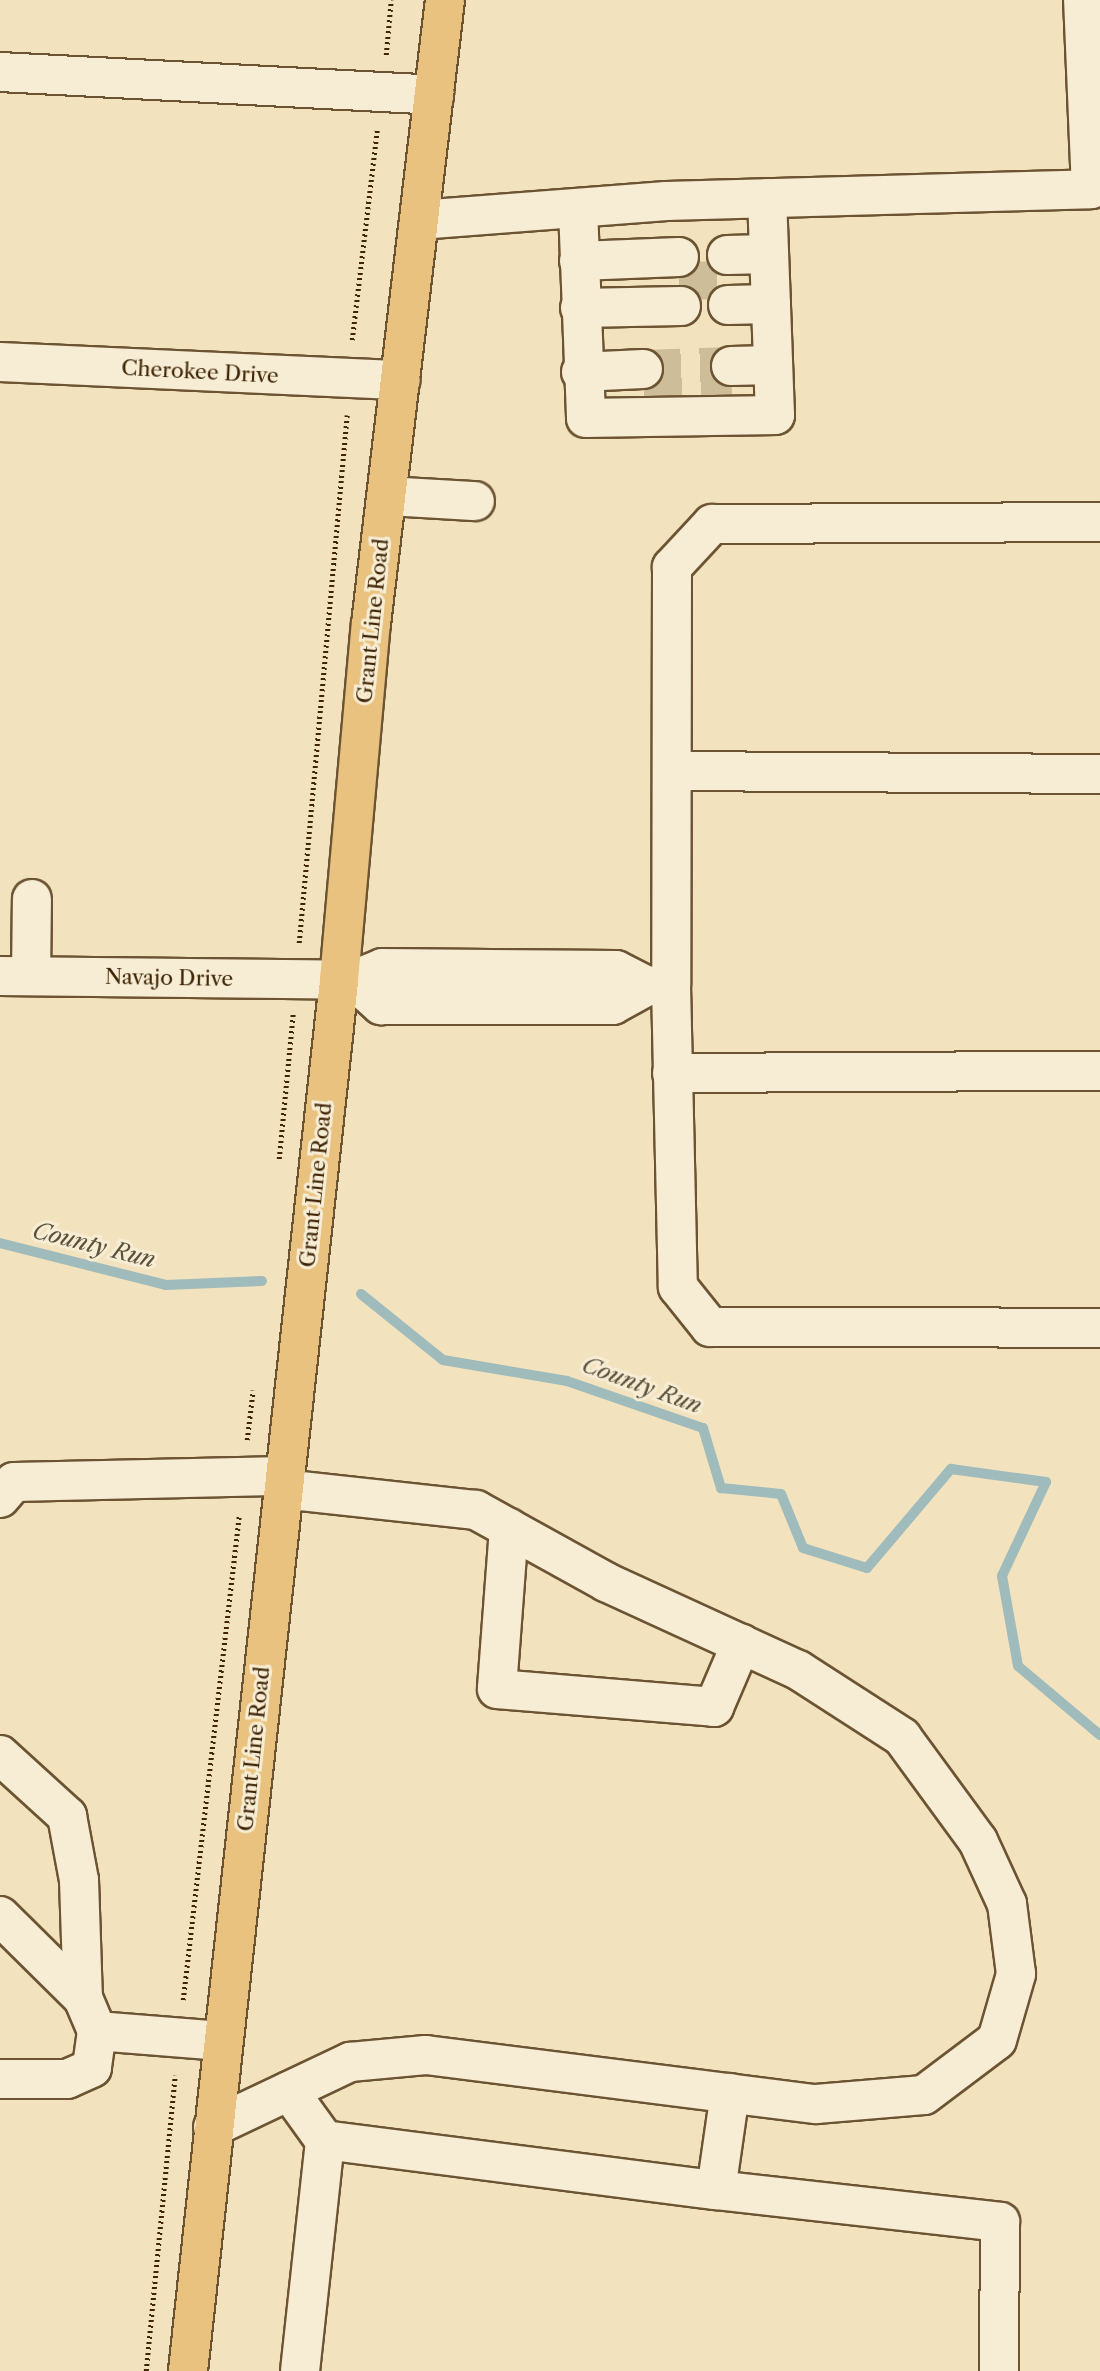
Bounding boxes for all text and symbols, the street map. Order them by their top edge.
street label: Cherokee Drive [121,355,279,389]
street label: Grant Line Road [352,537,394,705]
street label: Navajo Drive [105,964,233,992]
street label: Grant Line Road [295,1101,337,1269]
water label: County Run [30,1216,158,1274]
water label: County Run [578,1351,706,1419]
street label: Grant Line Road [233,1665,275,1833]

